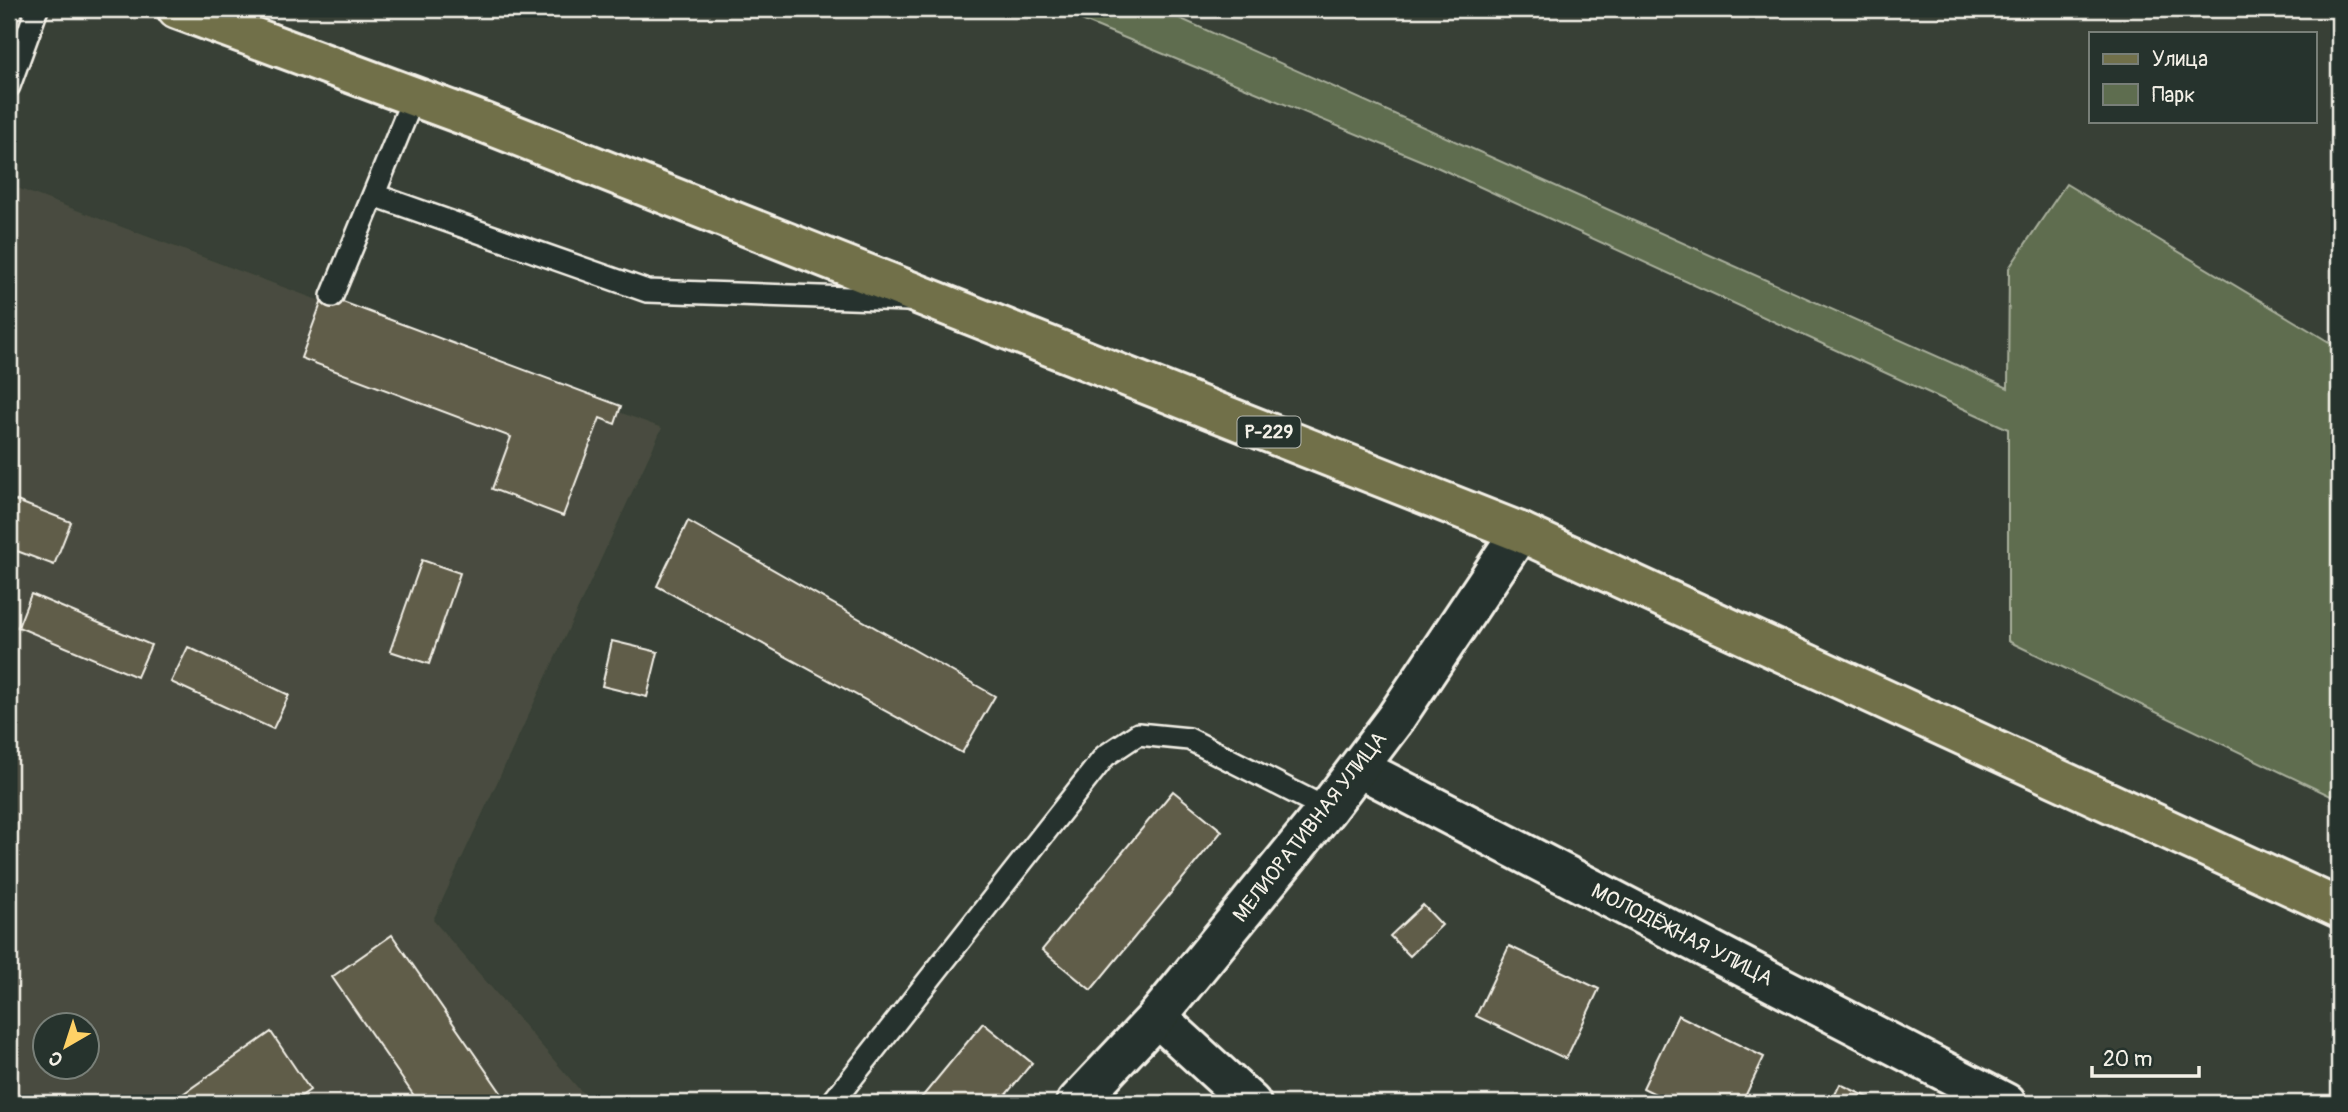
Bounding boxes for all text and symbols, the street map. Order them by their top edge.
legend [2089,32,2316,122]
text: Улица [2152,46,2208,73]
text: Парк [2152,82,2195,109]
road number: Р-229 [1238,416,1300,448]
street label: МЕЛИОРАТИВНАЯ УЛИЦА [1227,726,1393,928]
street label: МОЛОДЁЖНАЯ УЛИЦА [1587,877,1777,993]
north arrow [32,1010,102,1080]
scale bar [2092,1035,2199,1079]
text: С [44,1045,68,1071]
text: 20 m [2103,1046,2152,1073]

